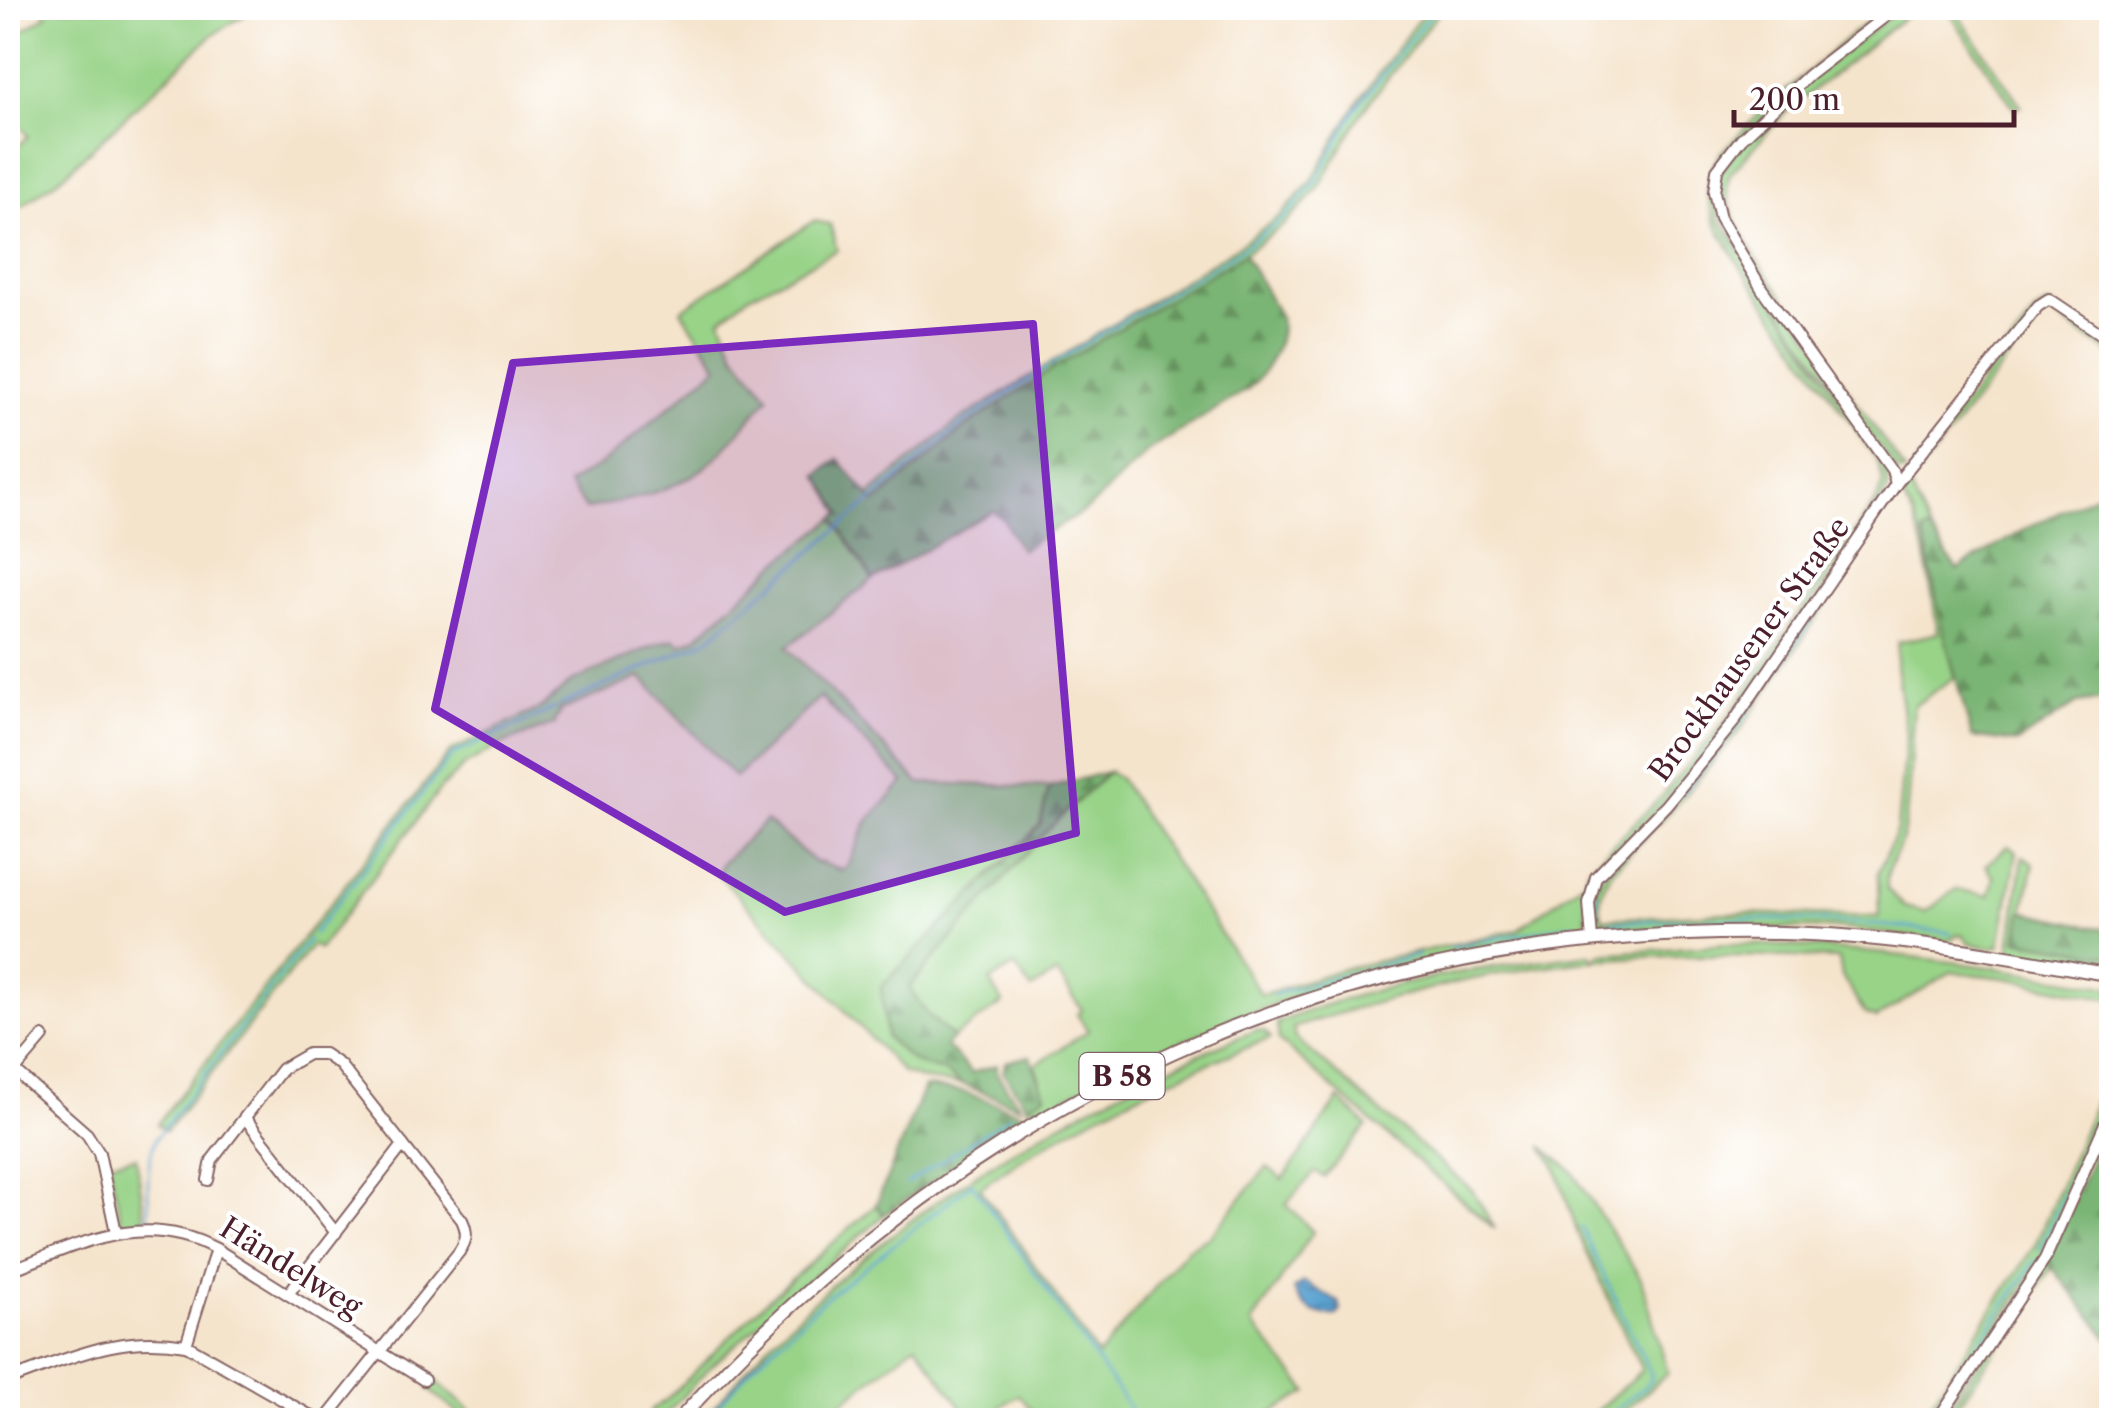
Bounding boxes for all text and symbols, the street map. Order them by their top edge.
scale bar [1734,65,2014,127]
text: 200 m [1749,81,1840,118]
street label: Brockhausener Straße [1641,510,1857,788]
road number: B 58 [1080,1053,1164,1099]
street label: Händelweg [213,1209,369,1325]

